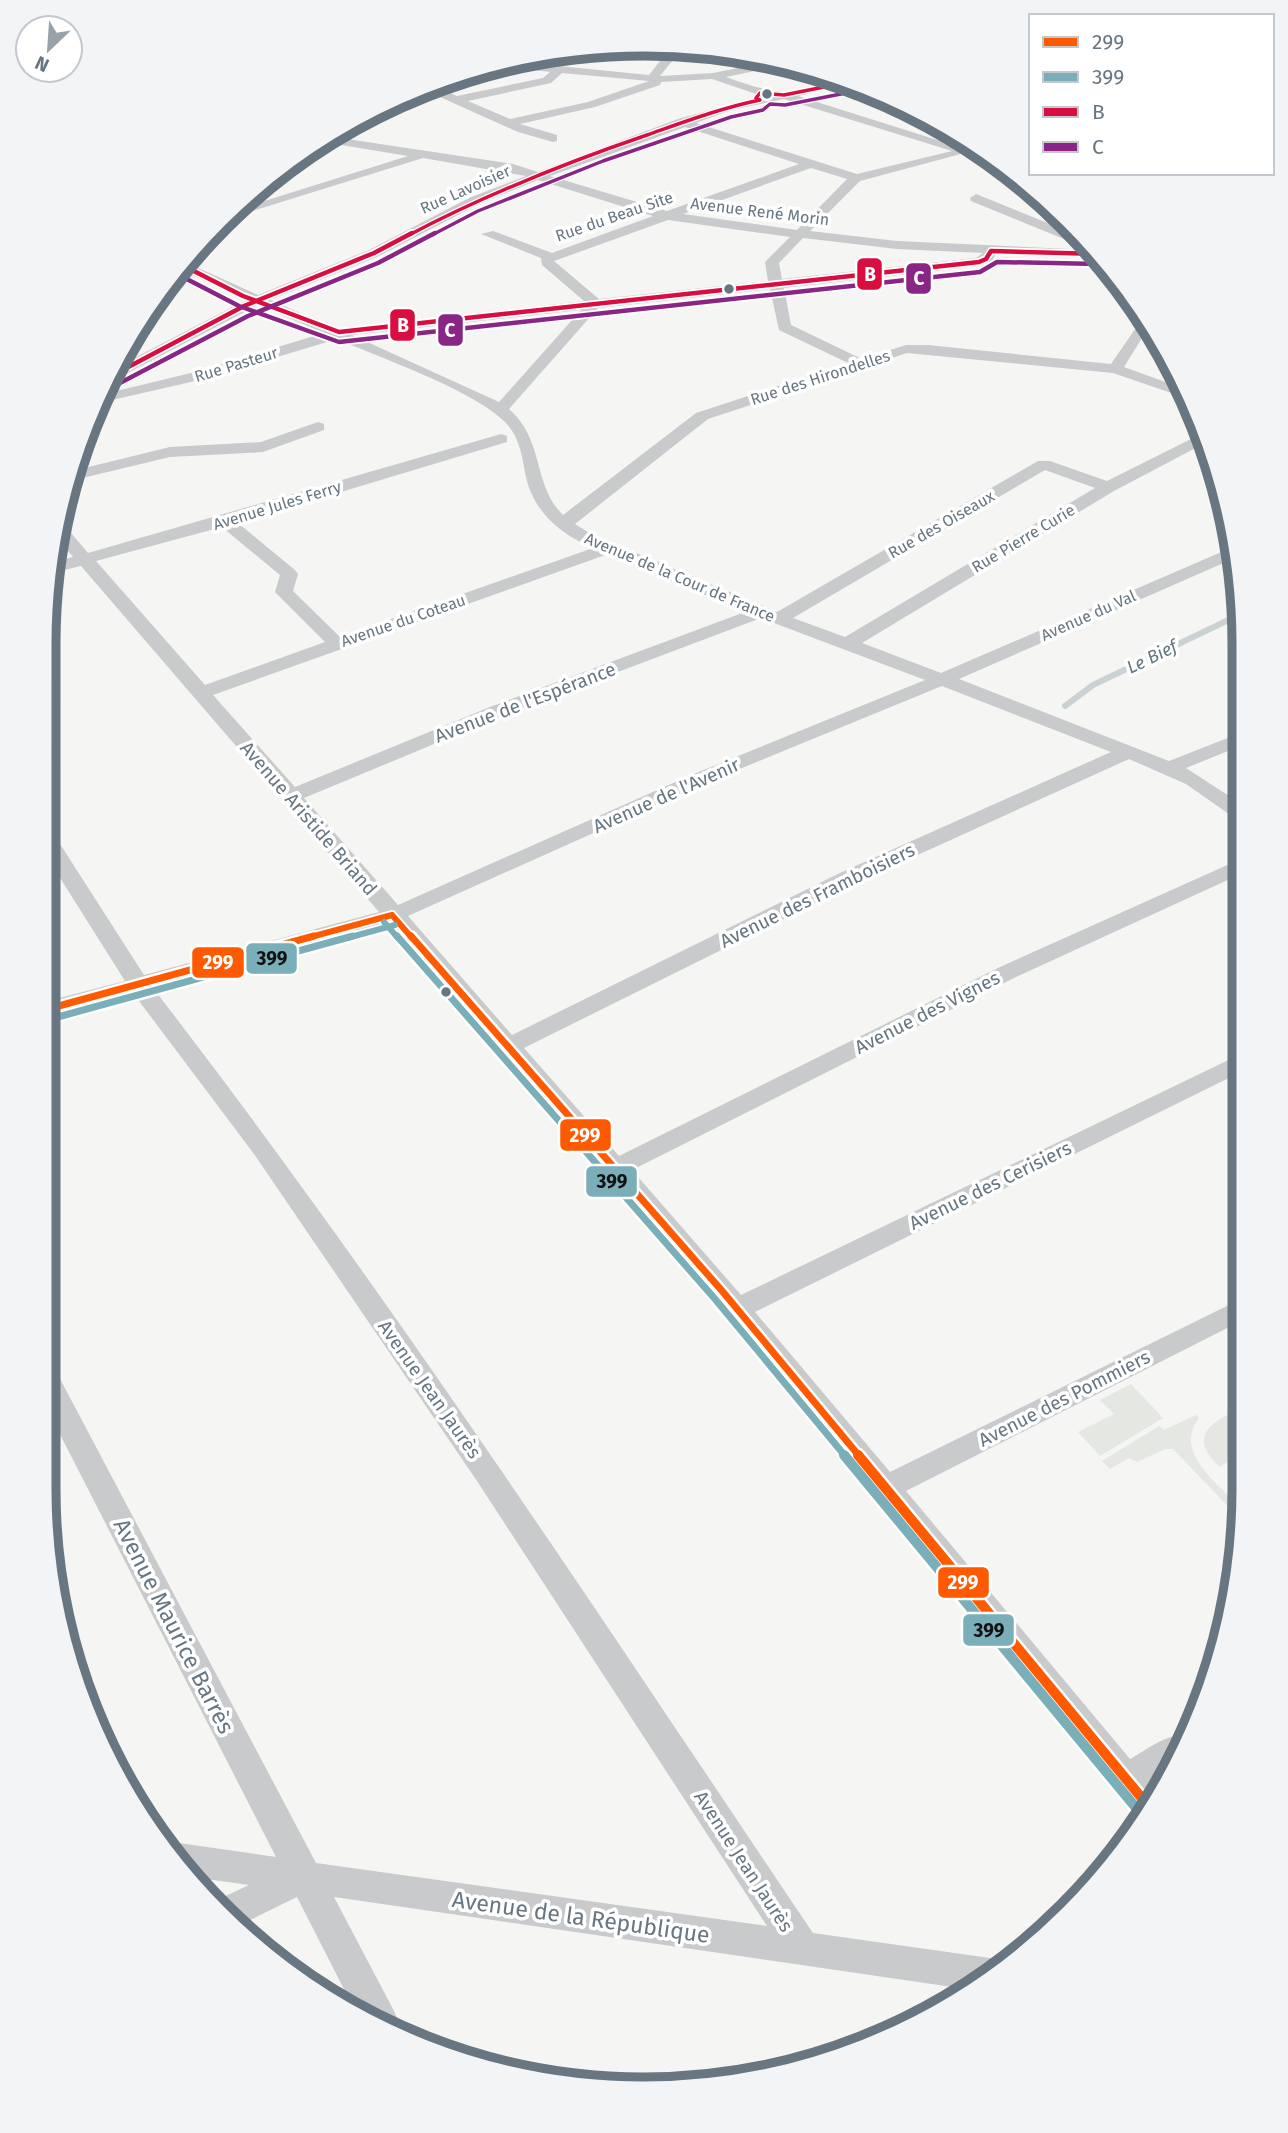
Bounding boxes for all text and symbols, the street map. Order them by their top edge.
north arrow [14,14,84,84]
legend [1029,14,1274,175]
text: 299 [1092,29,1124,55]
text: N [31,51,53,77]
text: 399 [1092,64,1124,90]
unlabelled marker [760,87,774,101]
text: B [1092,99,1105,125]
text: C [1092,134,1104,160]
street label: Rue Lavoisier [417,161,514,218]
street label: Rue du Beau Site [553,187,675,245]
street label: Avenue René Morin [689,194,830,229]
line badge: B [856,257,883,291]
line badge: C [905,262,932,295]
text: B [864,263,876,286]
text: C [914,267,925,290]
unlabelled marker [722,282,736,296]
line badge: B [389,308,416,342]
line badge: C [437,313,464,347]
text: B [397,314,409,337]
text: C [445,319,456,342]
street label: Rue Pasteur [192,343,281,386]
street label: Rue des Hirondelles [748,346,892,409]
street label: Avenue Jules Ferry [211,477,344,534]
street label: Rue des Oiseaux [885,486,998,563]
street label: Rue Pierre Curie [968,500,1078,577]
street label: Avenue de la Cour de France [582,529,778,626]
street label: Avenue du Val [1038,586,1139,645]
street label: Avenue du Coteau [338,590,468,651]
water label: Le Bief [1123,634,1184,679]
street label: Avenue de l'Espérance [431,657,619,748]
street label: Avenue Aristide Briand [235,737,382,900]
street label: Avenue de l'Avenir [589,753,744,838]
street label: Avenue des Framboisiers [716,838,919,953]
line badge: 399 [245,942,298,975]
line badge: 299 [191,946,245,979]
text: 399 [256,947,288,970]
text: 299 [203,951,234,974]
street label: Avenue des Vignes [851,966,1004,1059]
unlabelled marker [439,985,453,999]
line badge: 299 [559,1118,612,1152]
text: 299 [570,1124,601,1147]
street label: Avenue des Cerisiers [905,1136,1075,1235]
line badge: 399 [585,1165,638,1198]
text: 399 [596,1170,628,1193]
street label: Avenue Jean Jaurès [373,1316,486,1463]
street label: Avenue des Pommiers [975,1345,1154,1452]
street label: Avenue Maurice Barrès [108,1514,240,1738]
line badge: 299 [937,1566,990,1599]
text: 299 [948,1571,979,1594]
line badge: 399 [962,1613,1015,1647]
text: 399 [973,1619,1005,1642]
street label: Avenue Jean Jaurès [689,1786,798,1936]
street label: Avenue de la République [450,1885,712,1949]

